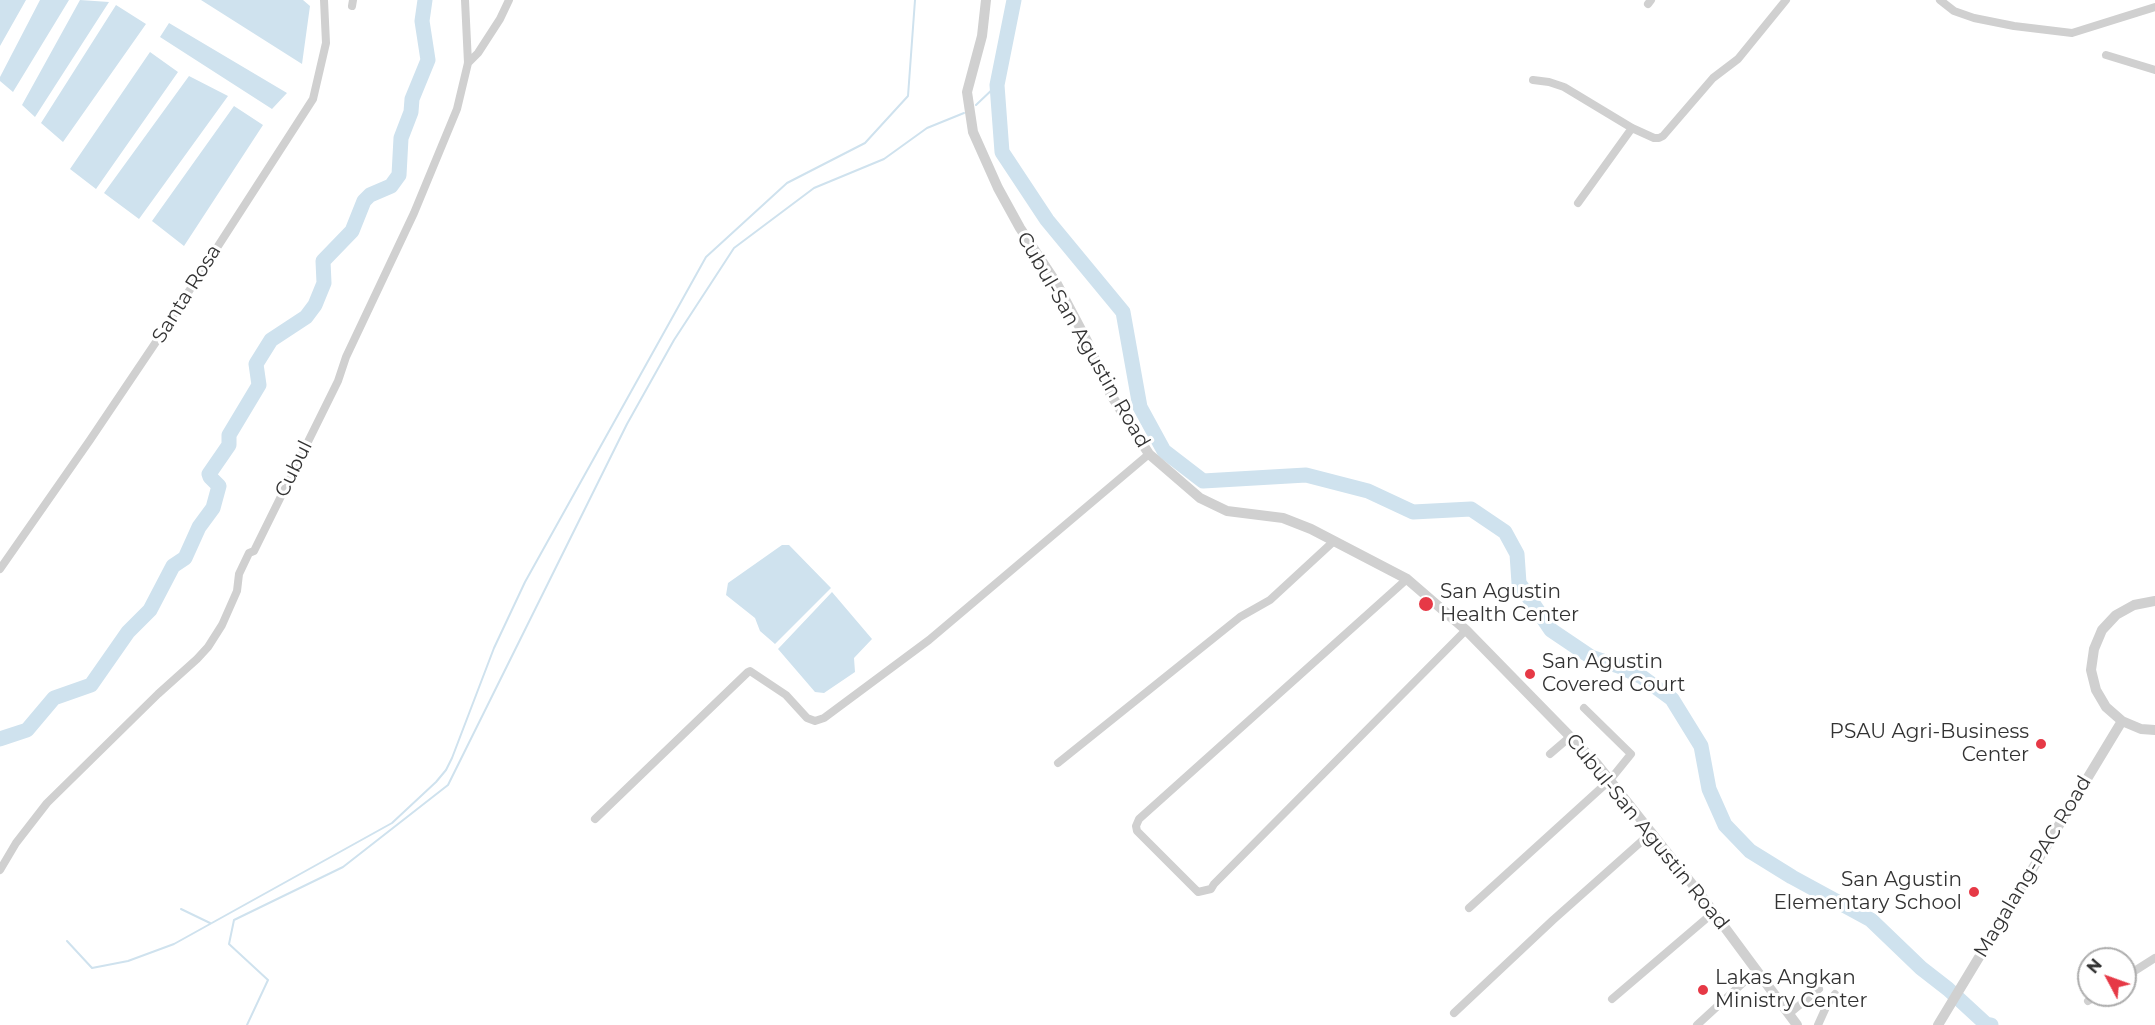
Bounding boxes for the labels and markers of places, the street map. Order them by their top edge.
place label: San Agustin Health Center [1440,580,1579,627]
marker: San Agustin Health Center [1417,595,1435,613]
place label: San Agustin Covered Court [1542,650,1685,697]
marker: San Agustin Covered Court [1523,667,1537,681]
place label: PSAU Agri-Business Center [1830,720,2029,767]
marker: PSAU Agri-Business Center [2034,737,2048,751]
place label: San Agustin Elementary School [1773,868,1962,915]
marker: San Agustin Elementary School [1967,885,1981,899]
place label: Lakas Angkan Ministry Center [1715,966,1867,1013]
marker: Lakas Angkan Ministry Center [1696,983,1710,997]

